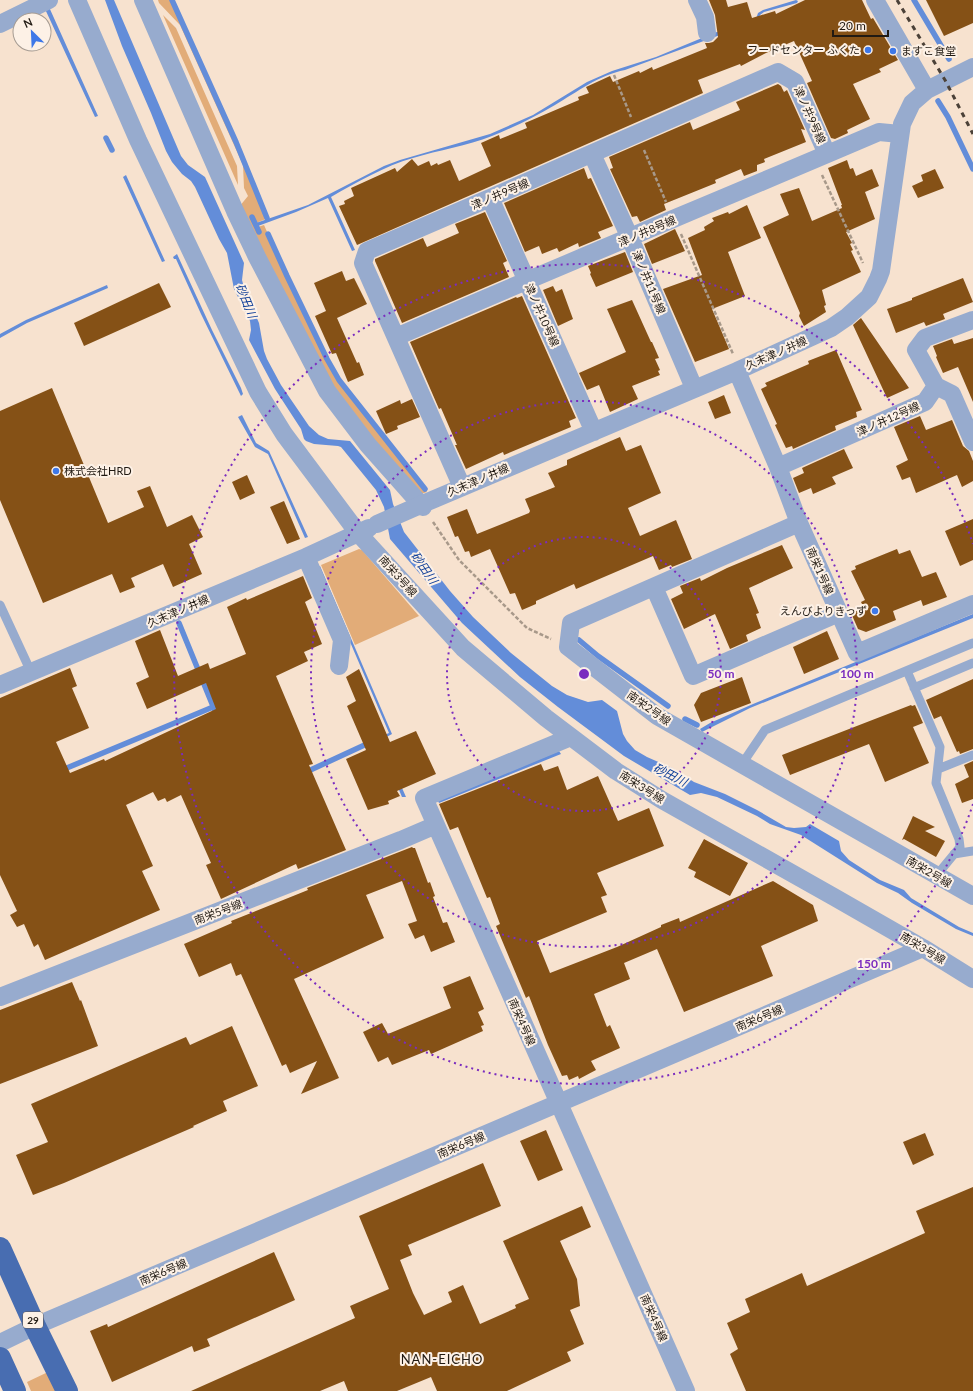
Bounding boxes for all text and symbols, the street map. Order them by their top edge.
north arrow [12,12,52,52]
scale bar [833,12,888,38]
text: N [21,15,34,30]
text: 20 m [839,18,866,33]
place label: フードセンター ふくた [747,43,860,56]
place label: ますこ食堂 [901,44,956,57]
marker: フードセンター ふくた [863,45,873,55]
marker: ますこ食堂 [888,46,898,56]
street label: 津ノ井9号線 [792,84,829,145]
street label: 津ノ井9号線 [469,176,531,212]
street label: 津ノ井8号線 [616,213,678,249]
street label: 津ノ井11号線 [630,248,669,316]
water label: 砂田川 [233,281,261,322]
street label: 津ノ井10号線 [523,281,562,348]
street label: 久末津ノ井線 [743,333,809,372]
street label: 津ノ井12号線 [854,399,921,438]
street label: 久末津ノ井線 [445,461,511,498]
place label: 株式会社HRD [64,464,132,477]
marker: 株式会社HRD [51,466,61,476]
street label: 南栄1号線 [804,545,837,596]
water label: 砂田川 [408,549,442,588]
street label: 南栄3号線 [377,553,420,599]
street label: 久末津ノ井線 [145,592,211,629]
place label: えんびよりきっず [780,604,867,617]
marker: えんびよりきっず [870,606,880,616]
text: 50 m [708,666,734,681]
text: 100 m [840,666,874,681]
centre of rings [577,667,591,681]
street label: 南栄2号線 [625,688,674,727]
water label: 砂田川 [651,760,691,790]
street label: 南栄3号線 [617,768,667,805]
street label: 南栄2号線 [904,853,954,890]
street label: 南栄5号線 [192,896,244,927]
street label: 南栄3号線 [898,929,948,966]
text: 150 m [857,956,891,971]
street label: 南栄4号線 [506,996,539,1047]
street label: 南栄6号線 [733,1002,785,1033]
street label: 南栄6号線 [435,1129,487,1160]
street label: 南栄6号線 [137,1256,189,1287]
street label: 南栄4号線 [638,1292,671,1343]
road number: 29 [23,1312,43,1328]
district label: NAN-EICHO [401,1351,483,1367]

